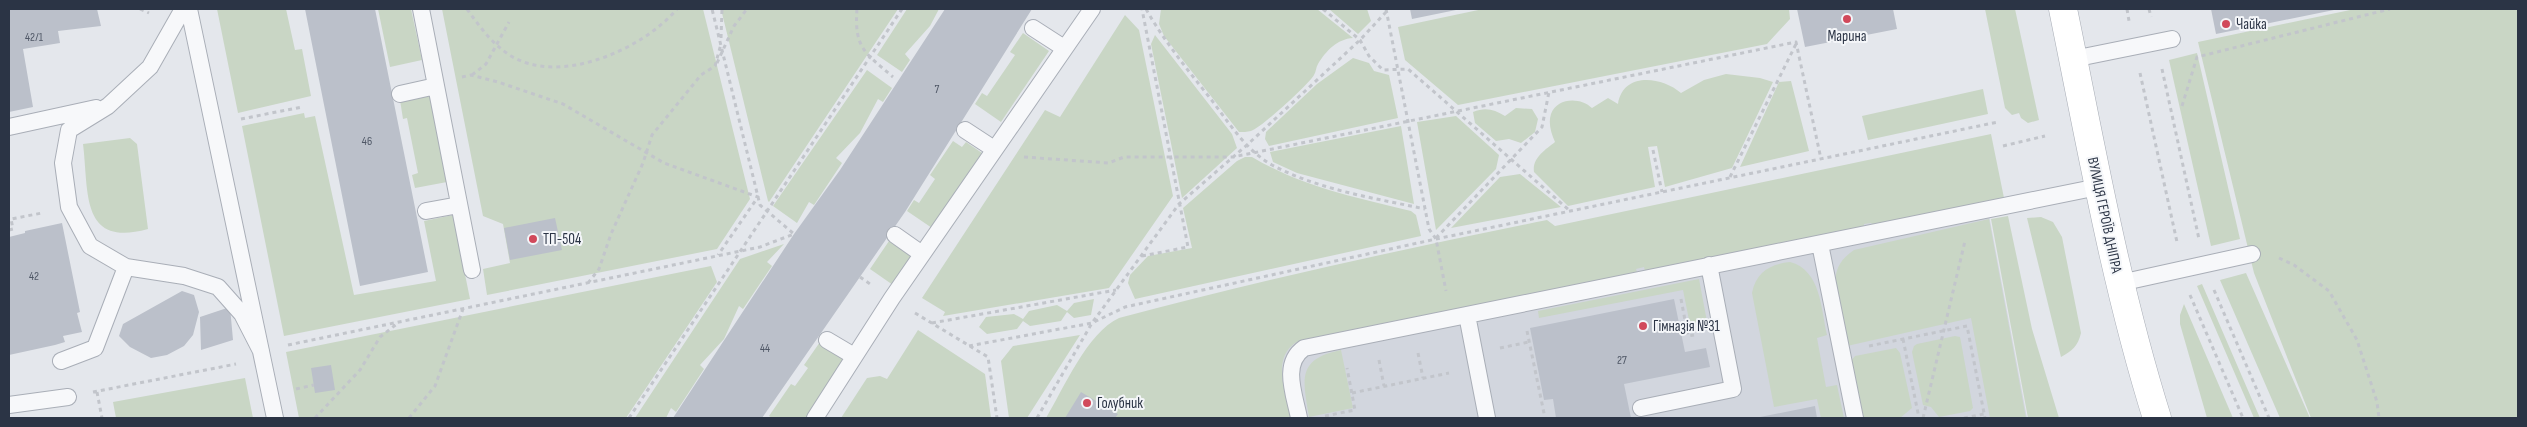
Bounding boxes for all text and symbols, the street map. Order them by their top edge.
marker: Марина [1841,13,1853,25]
place label: Чайка [2236,15,2267,34]
marker: Чайка [2220,18,2232,30]
place label: Марина [1827,27,1867,46]
house number: 42/1 [25,30,44,45]
house number: 7 [935,82,940,97]
house number: 46 [362,134,372,149]
street label: ВУЛИЦЯ ГЕРОЇВ ДНІПРА [2083,155,2126,275]
place label: ТП-504 [543,230,581,249]
marker: ТП-504 [527,233,539,245]
house number: 42 [29,269,39,284]
place label: Гімназія №31 [1653,317,1721,336]
marker: Гімназія №31 [1637,320,1649,332]
house number: 44 [760,341,770,356]
house number: 27 [1617,353,1627,368]
place label: Голубник [1097,394,1143,413]
marker: Голубник [1081,397,1093,409]

